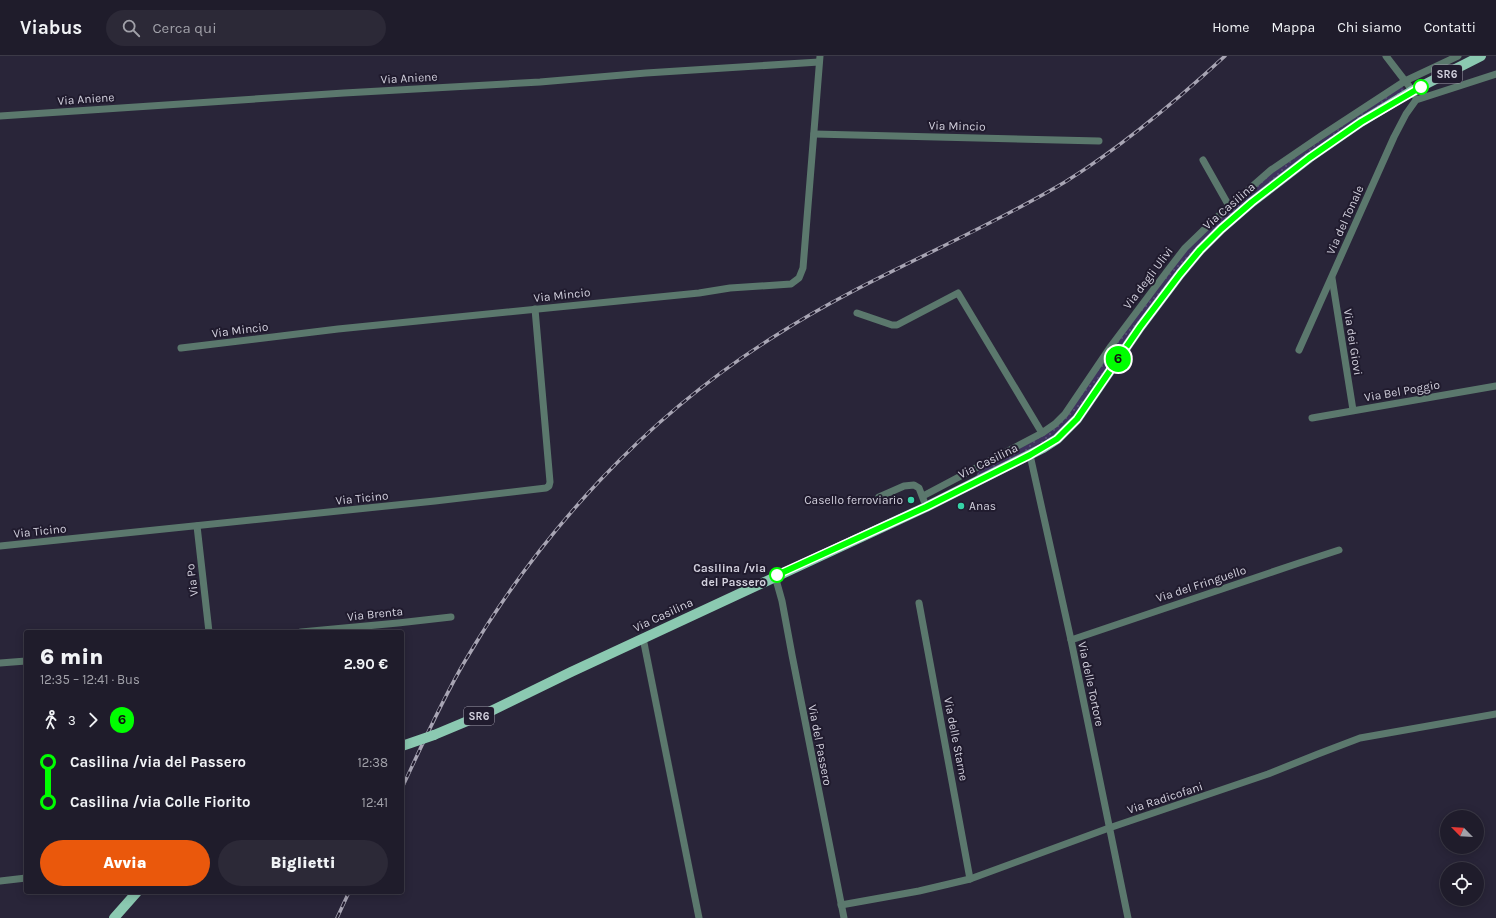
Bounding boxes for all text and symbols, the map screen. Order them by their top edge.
search box [106,10,386,46]
text: Viabus [20,17,82,39]
icon: search [120,17,142,39]
text: Cerca qui [152,19,217,37]
text: Home [1212,19,1249,36]
text: Mappa [1271,19,1315,36]
text: Chi siamo [1337,19,1402,36]
text: Contatti [1424,19,1476,36]
road number: SR6 [1432,65,1462,83]
street label: Via Aniene [380,70,438,86]
unlabelled marker [1413,79,1429,95]
street label: Via Aniene [57,90,115,108]
street label: Via Mincio [928,119,986,133]
street label: Via Casilina [1200,180,1258,232]
street label: Via del Tonale [1324,183,1366,257]
street label: Via degli Ulivi [1120,244,1176,312]
street label: Via Mincio [533,285,591,305]
street label: Via dei Giovi [1341,308,1365,376]
street label: Via Mincio [211,320,269,340]
line badge: 6 [1105,346,1131,372]
text: 6 [1114,350,1122,367]
street label: Via Bel Poggio [1363,377,1441,405]
street label: Via Casilina [956,441,1020,481]
street label: Via Ticino [335,488,389,508]
place label: Casello ferroviario [804,493,903,507]
marker: Casello ferroviario [906,495,916,505]
place label: Anas [969,499,996,513]
marker: Anas [956,501,966,511]
street label: Via Ticino [13,521,67,541]
place label: Casilina /via del Passero [693,561,766,589]
street label: Via Po [183,563,201,597]
street label: Via del Fringuello [1154,563,1248,605]
marker: Casilina /via del Passero [769,567,785,583]
street label: Via Casilina [631,595,695,635]
street label: Via Brenta [346,604,404,624]
street label: Via delle Tortore [1075,640,1107,728]
text: 6 min [40,644,103,670]
text: 2.90 € [344,655,388,673]
text: 12:35 – 12:41 · Bus [40,672,140,687]
street label: Via delle Starne [941,696,971,782]
street label: Via del Passero [805,703,835,787]
road number: SR6 [464,707,494,725]
icon: walk [40,709,62,731]
icon: forward [82,709,104,731]
text: 6 [118,711,126,728]
text: 3 [68,713,76,728]
text: Casilina /via del Passero [70,753,246,771]
text: 12:38 [358,755,388,770]
street label: Via Radicofani [1125,779,1205,817]
text: Casilina /via Colle Fiorito [70,793,251,811]
text: 12:41 [362,795,388,810]
north arrow [1440,810,1484,854]
map controls [1440,810,1484,906]
button: Avvia [40,840,210,886]
button: Biglietti [218,840,388,886]
button: locate [1440,862,1484,906]

